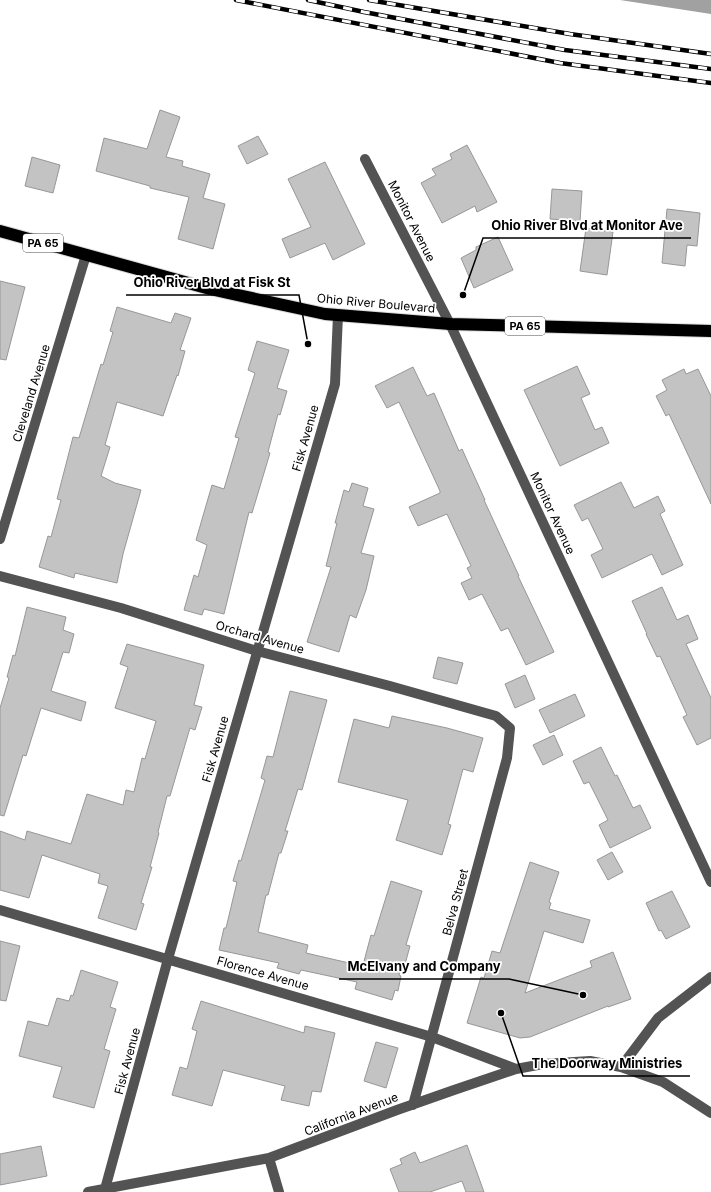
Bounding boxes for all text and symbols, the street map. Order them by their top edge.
street label: Monitor Avenue [385,178,439,264]
callout: Ohio River Blvd at Monitor Ave [483,213,691,238]
text: Ohio River Blvd at Monitor Ave [491,217,683,233]
road number: PA 65 [23,234,63,252]
callout: Ohio River Blvd at Fisk St [126,270,299,295]
text: Ohio River Blvd at Fisk St [133,274,291,290]
street label: Ohio River Boulevard [316,290,436,316]
road number: PA 65 [505,317,545,335]
street label: Cleveland Avenue [9,342,53,444]
street label: Fisk Avenue [288,403,322,473]
street label: Monitor Avenue [527,469,579,557]
street label: Orchard Avenue [214,617,306,657]
street label: Fisk Avenue [198,714,232,784]
street label: Belva Street [439,867,471,937]
street label: Florence Avenue [215,953,311,993]
callout: McElvany and Company [339,954,509,979]
text: McElvany and Company [347,958,501,974]
street label: Fisk Avenue [111,1026,143,1096]
callout: The Doorway Ministries [523,1051,690,1076]
text: The Doorway Ministries [532,1055,682,1071]
street label: California Avenue [302,1089,400,1139]

